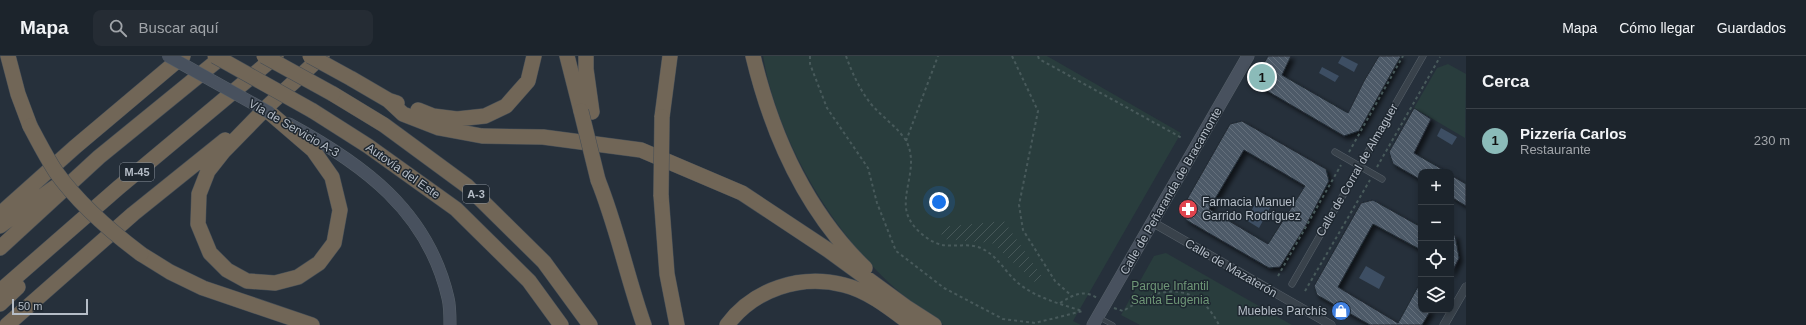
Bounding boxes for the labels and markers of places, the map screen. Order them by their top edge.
pin: 1 [1249,62,1275,92]
place label: Farmacia Manuel Garrido Rodríguez [1202,195,1301,223]
pharmacy icon: Farmacia Manuel Garrido Rodríguez [1177,198,1199,220]
shop icon: Muebles Parchís [1330,300,1352,322]
place label: Muebles Parchís [1238,304,1327,318]

